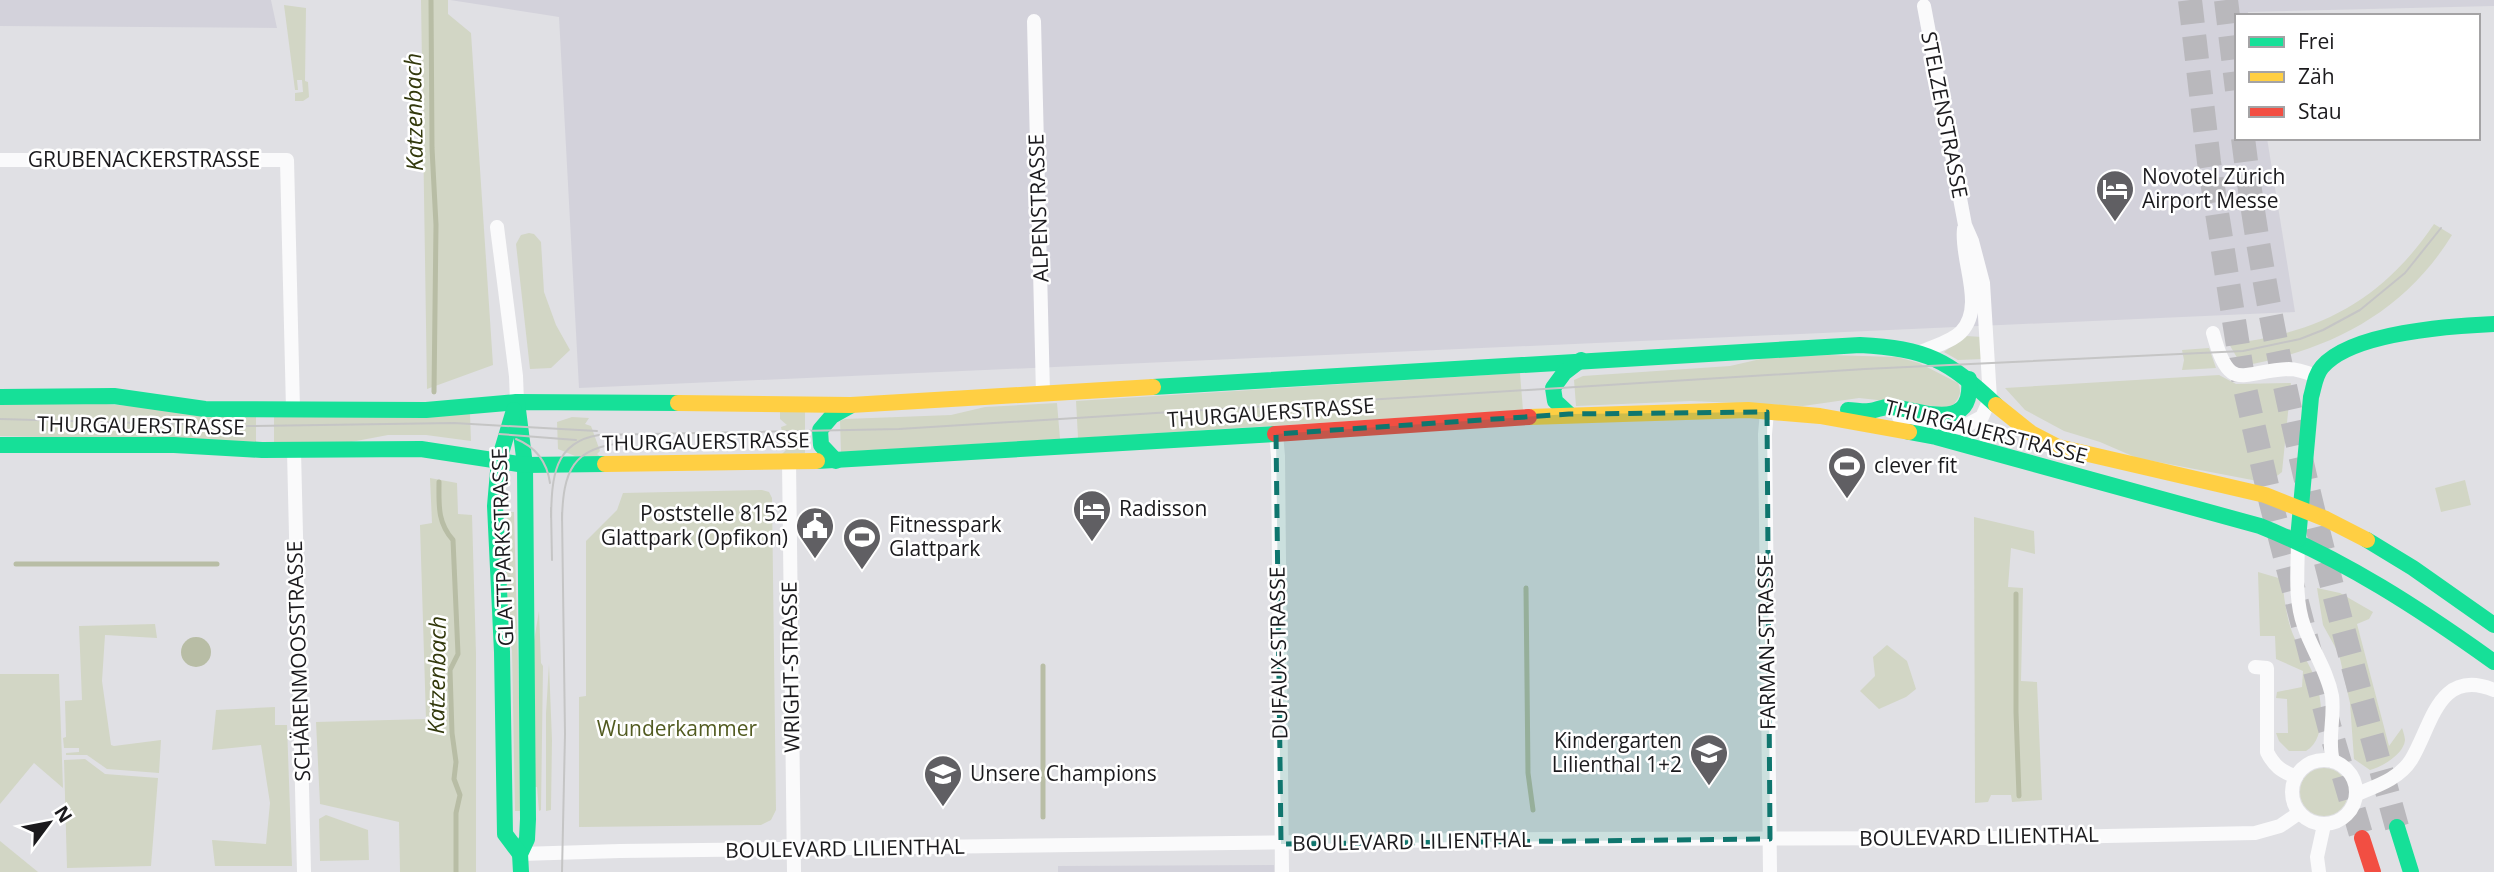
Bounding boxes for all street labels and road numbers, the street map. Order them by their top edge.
street label: STELZENSTRASSE [1915,29,1975,201]
street label: ALPENSTRASSE [1021,133,1055,283]
street label: GRUBENACKERSTRASSE [28,145,260,173]
street label: THURGAUERSTRASSE [1166,391,1376,433]
street label: THURGAUERSTRASSE [1882,392,2090,470]
street label: THURGAUERSTRASSE [37,409,245,441]
street label: THURGAUERSTRASSE [602,425,810,457]
street label: GLATTPARKSTRASSE [485,447,519,647]
street label: SCHÄRENMOOSSTRASSE [280,540,316,782]
street label: FARMAN-STRASSE [1750,554,1782,730]
street label: DUFAUX-STRASSE [1262,566,1294,740]
street label: WRIGHT-STRASSE [775,581,805,753]
street label: BOULEVARD LILIENTHAL [1859,820,2099,852]
street label: BOULEVARD LILIENTHAL [1292,825,1532,857]
street label: BOULEVARD LILIENTHAL [725,832,965,864]

